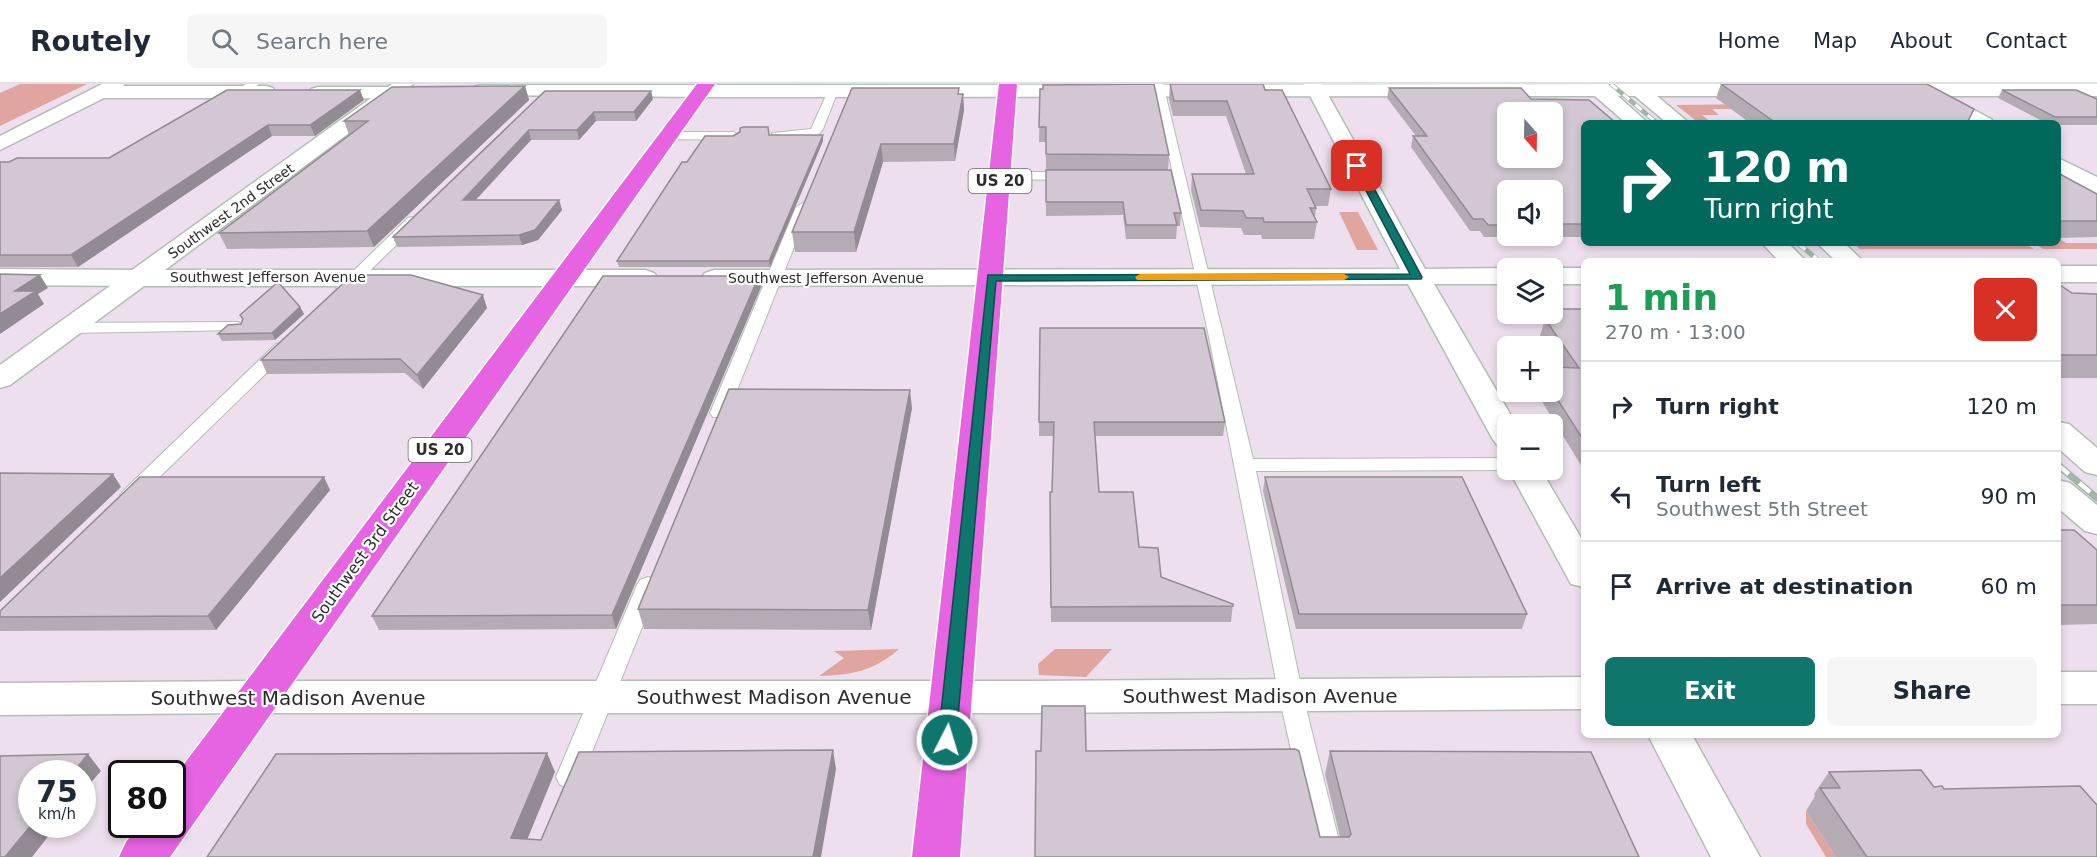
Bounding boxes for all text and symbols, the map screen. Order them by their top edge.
search box [187,14,607,68]
text: Routely [30,25,151,58]
icon: search [208,25,241,58]
text: Search here [256,29,388,54]
text: Home [1718,29,1780,53]
text: Map [1813,29,1857,53]
text: About [1890,29,1952,53]
text: Contact [1985,29,2067,53]
north arrow [1497,102,1563,168]
map controls [1497,102,1563,480]
pin [1331,140,1382,191]
text: 120 m [1704,143,1850,192]
icon: right [1605,144,1683,222]
icon: arrive [1340,149,1373,182]
street label: Southwest 2nd Street [165,160,297,262]
road number: US 20 [968,169,1032,193]
button: sound [1497,180,1563,246]
text: Turn right [1704,193,1833,224]
button: layers [1497,258,1563,324]
street label: Southwest Jefferson Avenue [170,269,366,285]
street label: Southwest Jefferson Avenue [728,270,924,286]
text: 1 min [1605,277,1718,318]
button: close [1974,278,2037,341]
text: 270 m · 13:00 [1605,320,1746,344]
button: + [1497,336,1563,402]
icon: right [1605,390,1638,423]
text: Turn right [1656,394,1779,419]
text: 120 m [1967,394,2037,419]
button: − [1497,414,1563,480]
road number: US 20 [408,438,472,462]
text: Turn left [1656,472,1761,497]
street label: Southwest 3rd Street [308,478,422,626]
icon: left [1605,480,1638,513]
text: 90 m [1981,484,2037,509]
text: Southwest 5th Street [1656,497,1868,521]
icon: arrive [1605,570,1638,603]
text: Arrive at destination [1656,574,1913,599]
text: 60 m [1981,574,2037,599]
button: Exit [1605,657,1815,726]
button: Share [1827,657,2037,726]
street label: Southwest Madison Avenue [1122,684,1398,708]
street label: Southwest Madison Avenue [636,685,912,709]
street label: Southwest Madison Avenue [150,686,426,710]
position arrow [915,708,979,772]
speed limit sign: 80 [108,760,186,838]
text: 75 [36,774,78,809]
text: km/h [38,805,76,823]

